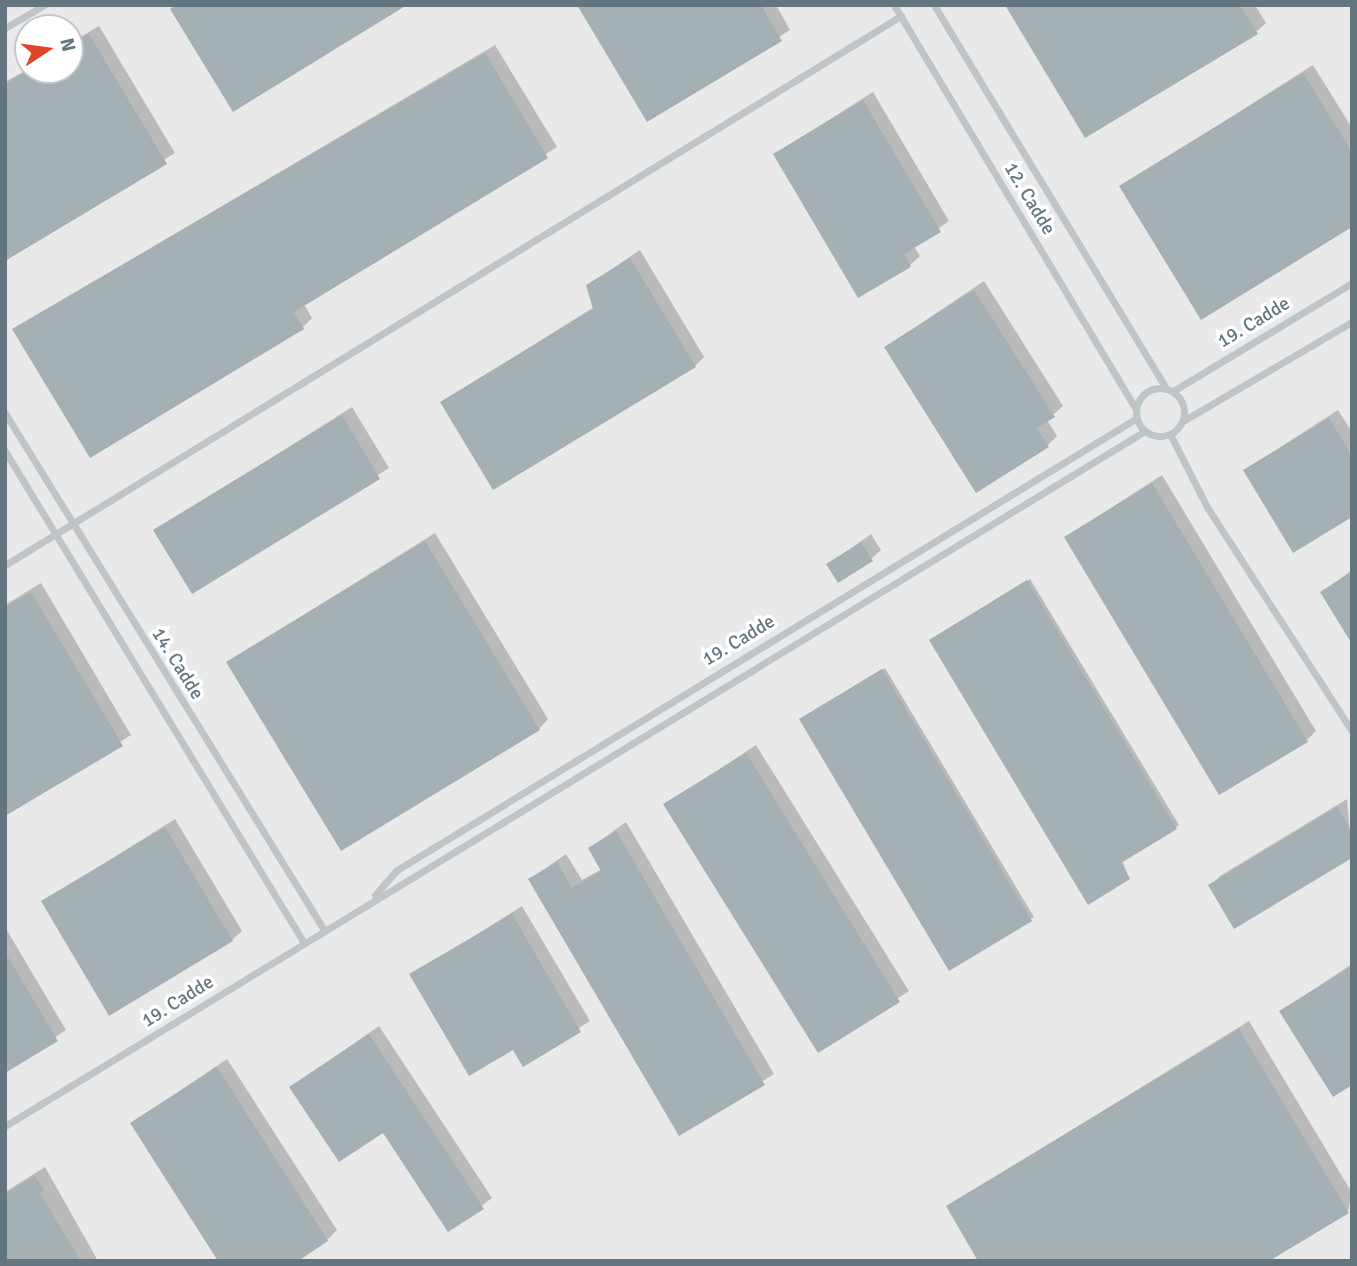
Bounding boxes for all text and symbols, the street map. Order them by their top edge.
north arrow [14,14,84,84]
text: N [54,36,81,54]
street label: 12. Cadde [999,159,1059,239]
street label: 19. Cadde [1214,293,1294,353]
street label: 19. Cadde [699,611,779,671]
street label: 14. Cadde [146,624,208,704]
street label: 19. Cadde [138,971,218,1033]

